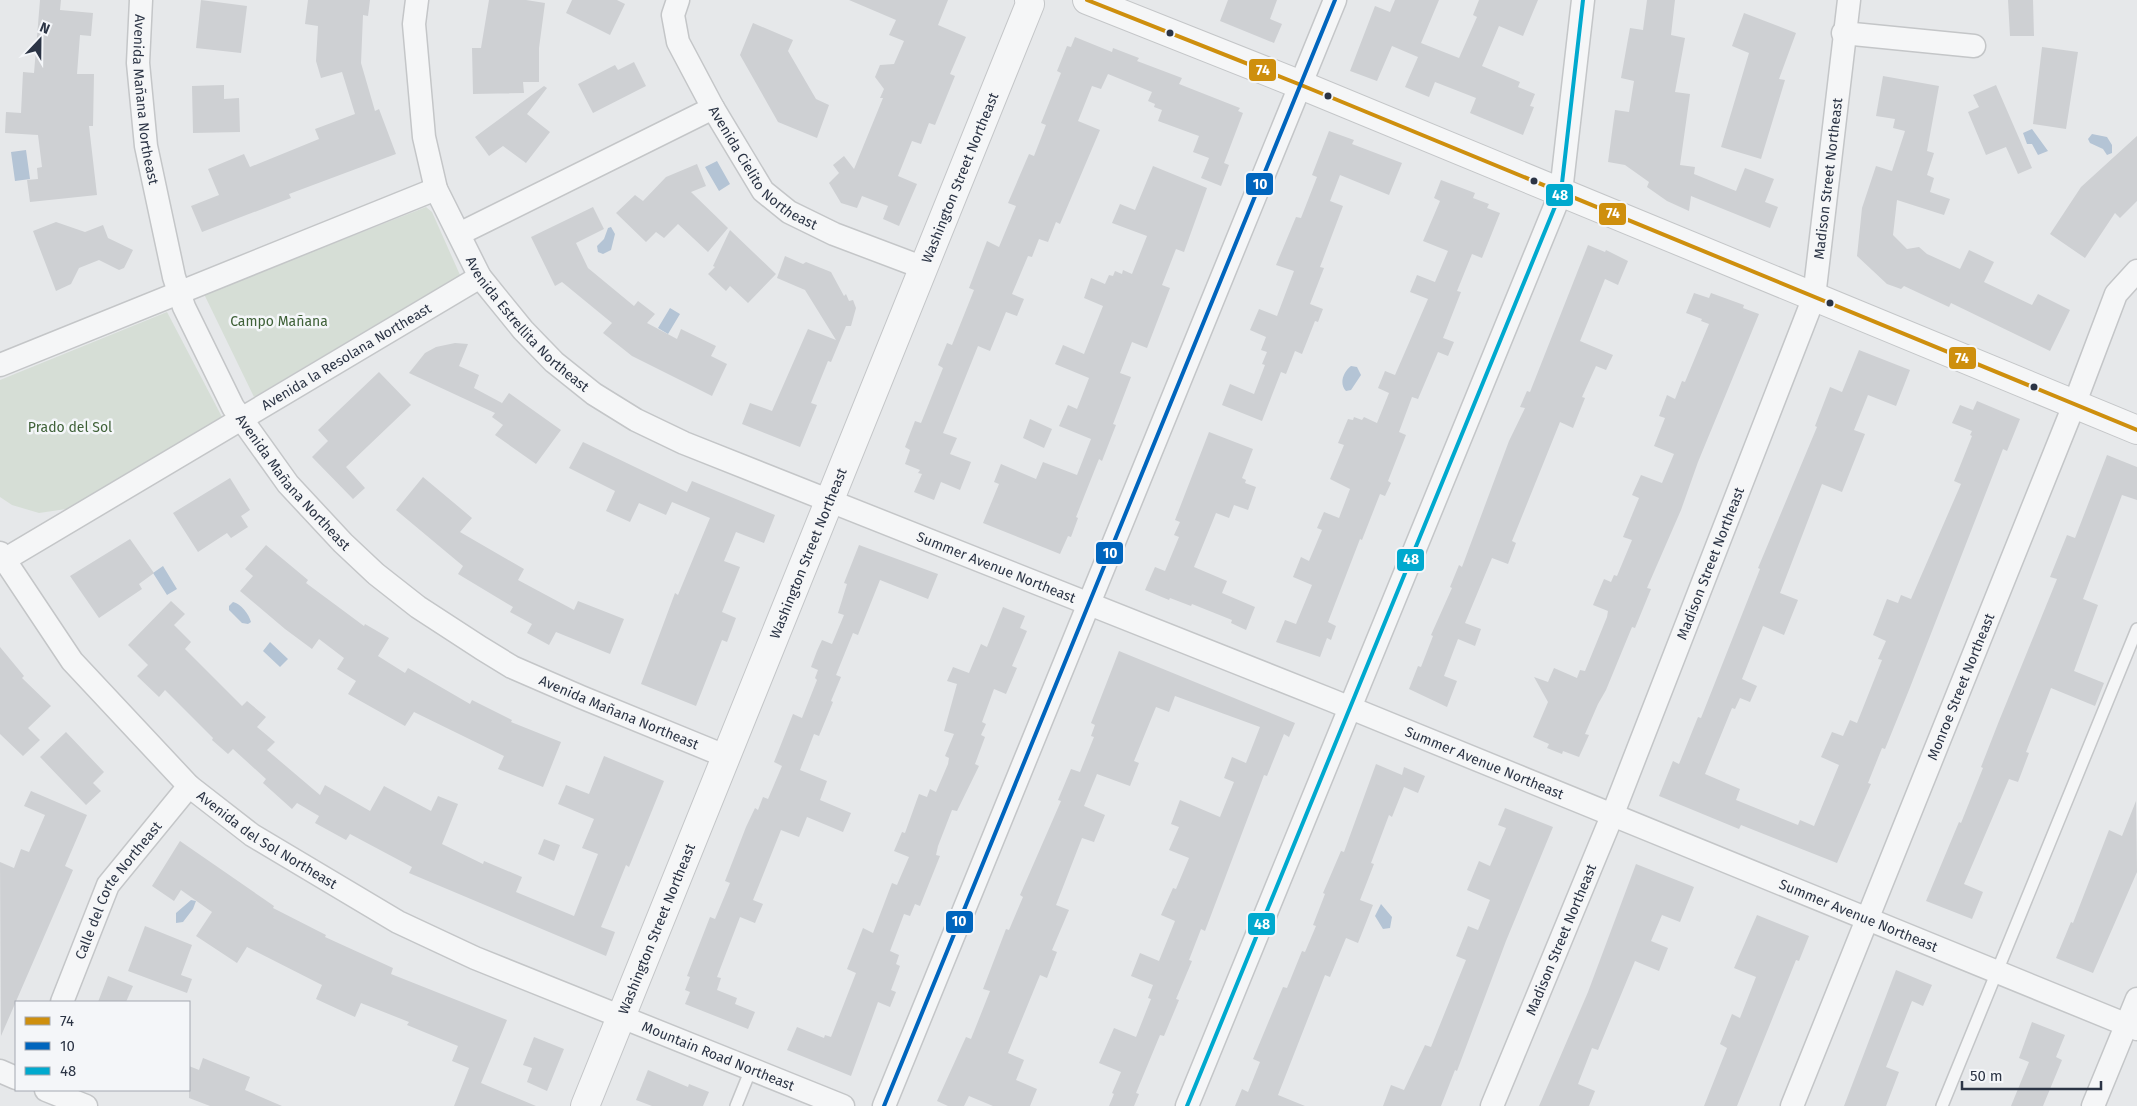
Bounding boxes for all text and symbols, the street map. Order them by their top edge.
street label: Avenida Mañana Northeast [129,14,163,187]
north arrow [15,15,65,65]
text: N [37,19,52,38]
unlabelled marker [1165,28,1175,38]
line badge: 74 [1248,58,1277,82]
text: 74 [1256,62,1270,79]
street label: Washington Street Northeast [918,89,1002,266]
unlabelled marker [1323,91,1333,101]
street label: Madison Street Northeast [1810,96,1846,260]
street label: Avenida Cielito Northeast [705,103,821,233]
line badge: 10 [1245,172,1274,196]
text: 10 [1253,176,1267,193]
unlabelled marker [1529,176,1539,186]
line badge: 48 [1545,183,1574,207]
text: 48 [1552,187,1568,204]
line badge: 74 [1598,202,1627,226]
text: 74 [1606,205,1620,222]
street label: Avenida Estrellita Northeast [462,253,593,396]
unlabelled marker [1825,298,1835,308]
street label: Avenida la Resolana Northeast [258,299,435,414]
park label: Campo Mañana [230,313,328,330]
line badge: 74 [1948,346,1977,370]
text: 74 [1955,350,1969,367]
unlabelled marker [2029,382,2039,392]
street label: Avenida Mañana Northeast [232,411,355,555]
park label: Prado del Sol [28,419,112,436]
street label: Washington Street Northeast [766,465,851,641]
street label: Madison Street Northeast [1673,484,1748,642]
street label: Summer Avenue Northeast [914,528,1079,607]
line badge: 10 [1095,541,1124,565]
text: 10 [1103,545,1117,562]
line badge: 48 [1396,548,1425,572]
text: 48 [1403,551,1419,568]
street label: Monroe Street Northeast [1924,610,1998,762]
street label: Avenida Mañana Northeast [537,671,702,753]
street label: Summer Avenue Northeast [1403,723,1567,803]
street label: Avenida del Sol Northeast [194,787,341,893]
street label: Calle del Corte Northeast [71,817,166,962]
street label: Washington Street Northeast [614,840,699,1017]
street label: Madison Street Northeast [1522,861,1600,1018]
street label: Summer Avenue Northeast [1777,875,1941,956]
line badge: 10 [945,910,974,934]
line badge: 48 [1247,912,1276,936]
text: 10 [952,913,966,930]
text: 48 [1254,916,1270,933]
legend [15,1001,190,1091]
text: 74 [60,1012,74,1030]
street label: Mountain Road Northeast [639,1018,798,1094]
text: 10 [60,1037,75,1055]
scale bar [1962,1058,2101,1090]
text: 48 [60,1062,76,1080]
text: 50 m [1970,1067,2003,1085]

